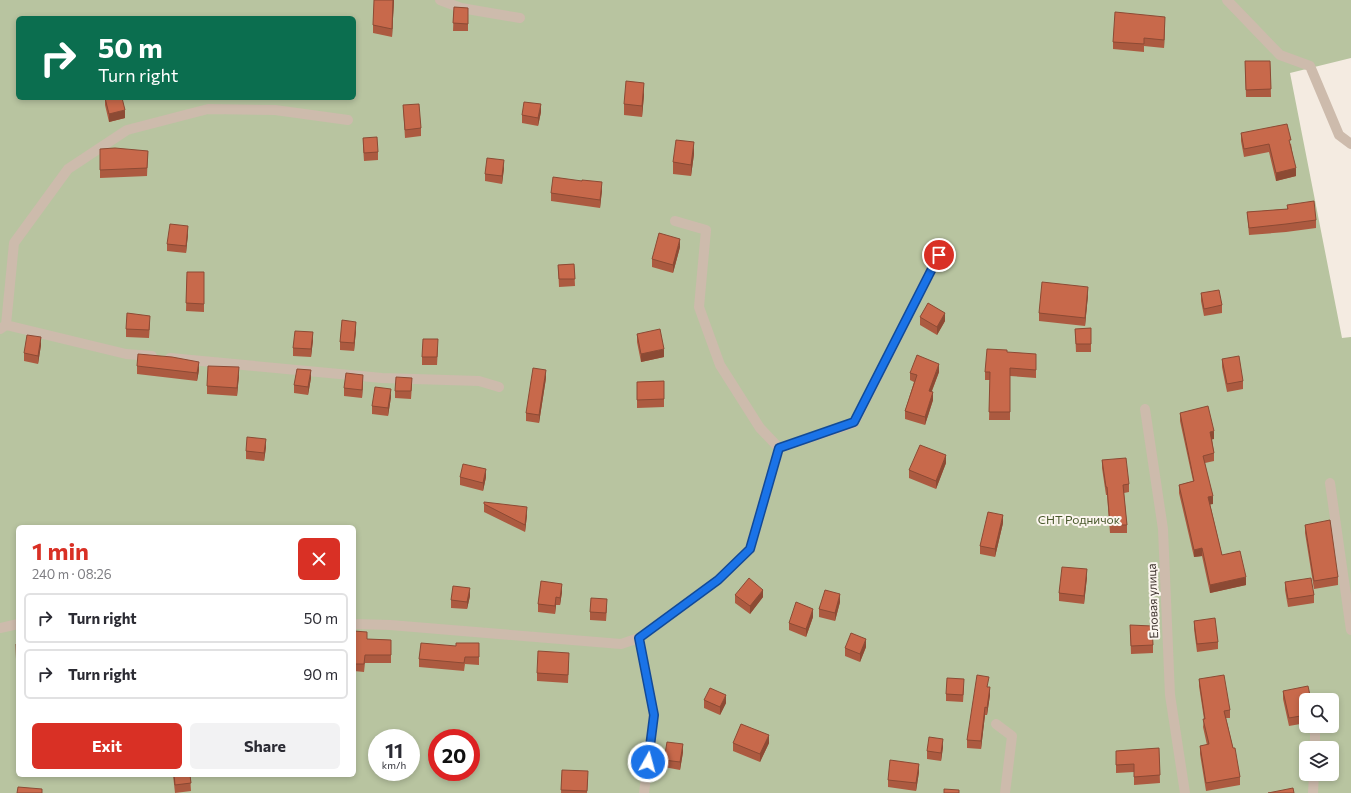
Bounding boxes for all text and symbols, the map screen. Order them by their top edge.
text: 50 m [98,30,163,64]
icon: right [32,32,84,84]
text: Turn right [98,64,178,86]
pin [922,238,956,272]
icon: arrive [928,244,950,266]
park label: СНТ Родничок [1038,512,1121,526]
text: 1 min [32,536,89,565]
button: close [298,538,340,580]
street label: Еловая улица [1144,563,1160,639]
text: 240 m · 08:26 [32,566,112,582]
icon: right [34,607,56,629]
text: Turn right [68,609,137,627]
text: 50 m [304,609,338,627]
icon: right [34,663,56,685]
text: Turn right [68,665,137,683]
text: 90 m [303,665,338,683]
map controls [1299,693,1339,781]
button: search [1299,693,1339,733]
button: Exit [32,723,182,769]
button: Share [190,723,340,769]
speed limit sign: 20 [428,729,480,781]
text: 11 [385,738,403,762]
position arrow [627,741,669,783]
button: layers [1299,741,1339,781]
text: km/h [382,759,406,771]

